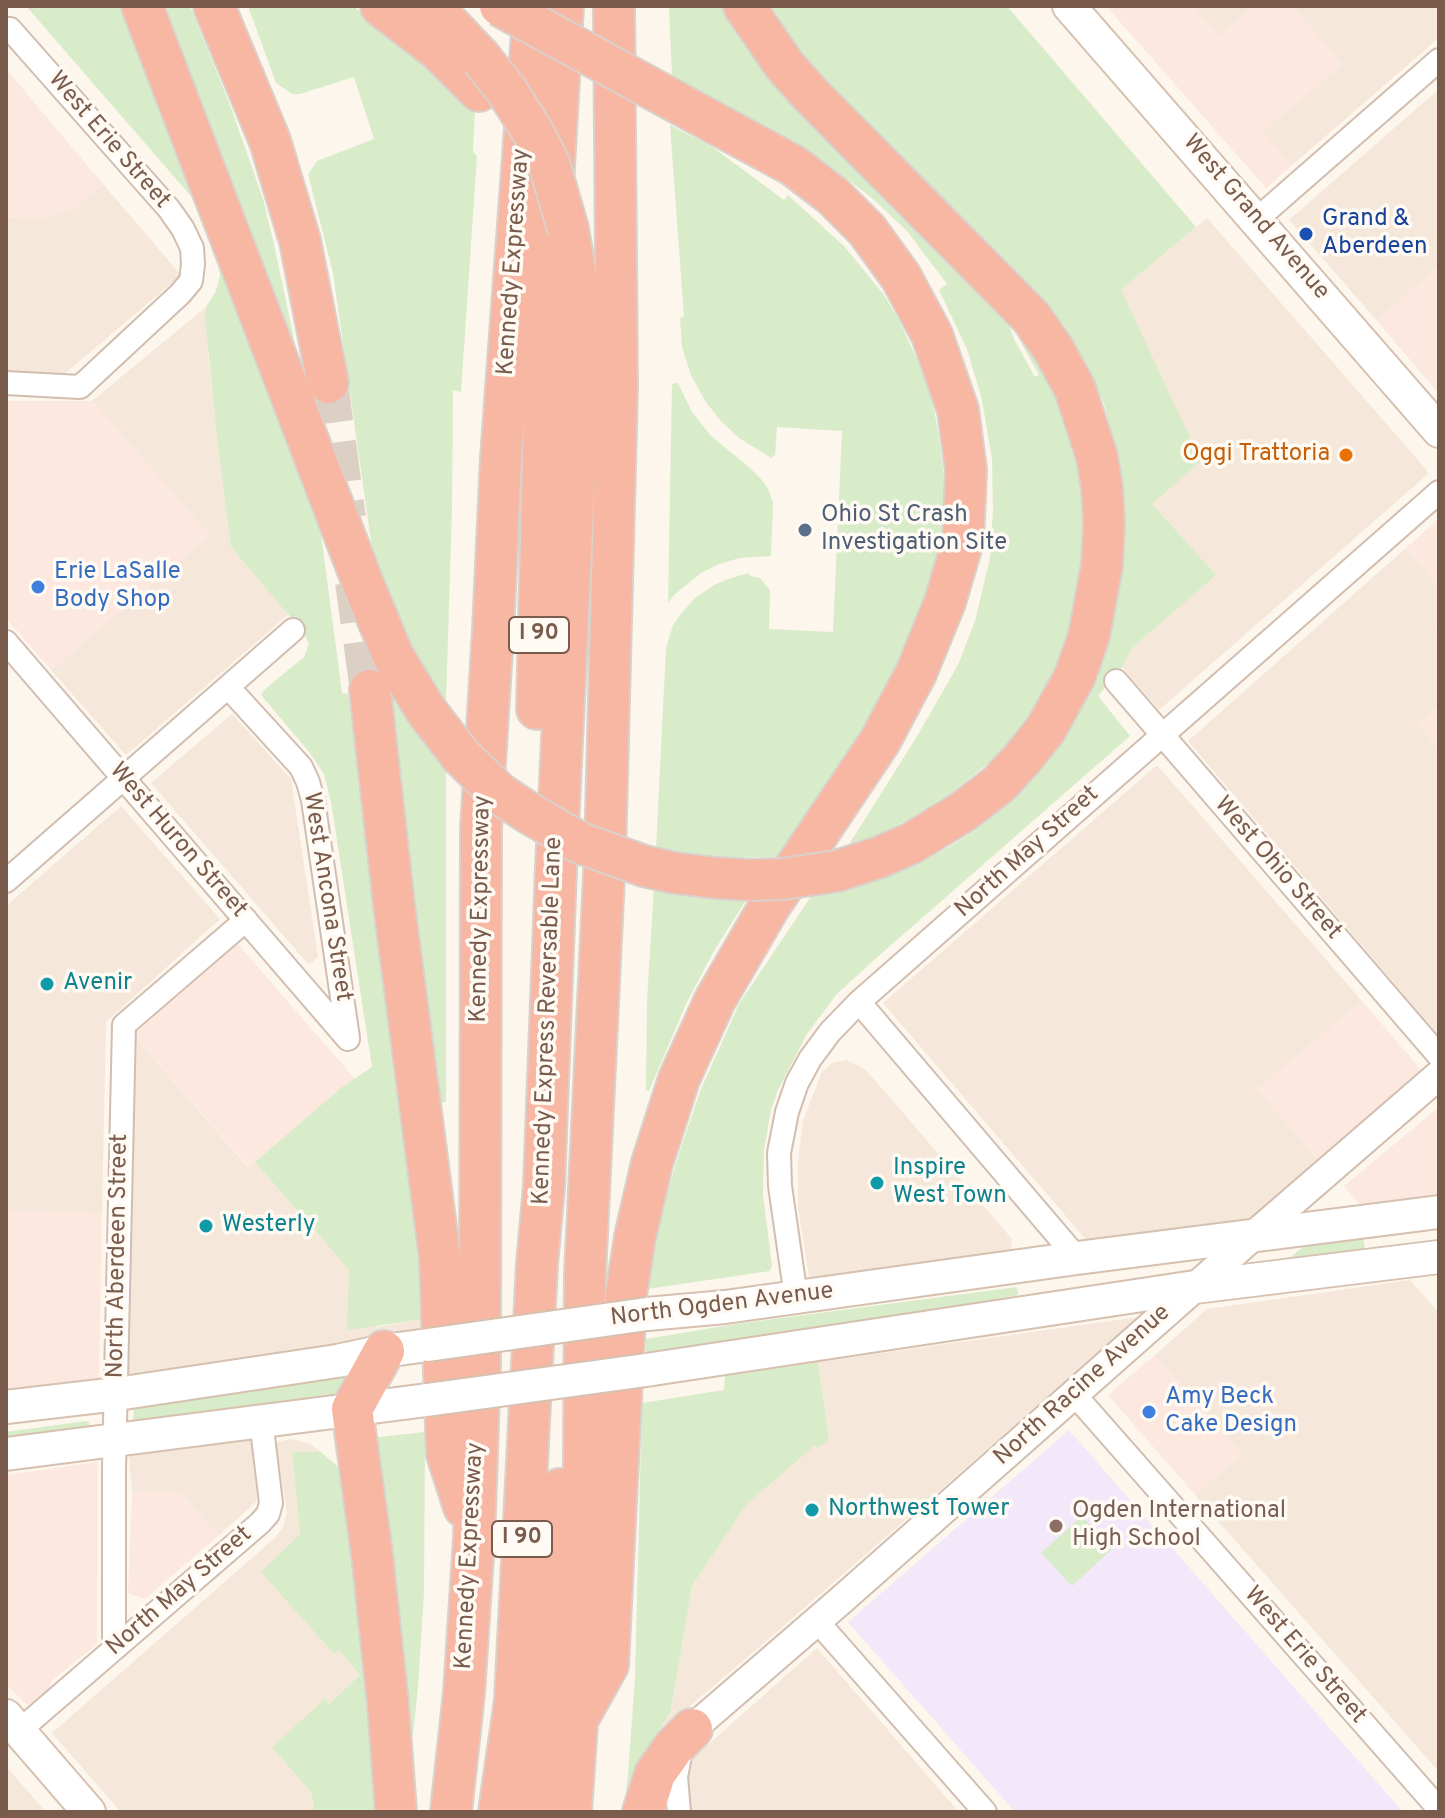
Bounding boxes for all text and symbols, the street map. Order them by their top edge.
street label: West Erie Street [41,67,175,215]
street label: West Grand Avenue [1175,129,1335,307]
street label: Kennedy Expressway [493,148,537,376]
place label: Grand & Aberdeen [1322,206,1428,262]
marker: Grand & Aberdeen [1297,225,1315,243]
place label: Oggi Trattoria [1182,441,1330,469]
marker: Oggi Trattoria [1337,446,1355,464]
place label: Ohio St Crash Investigation Site [821,502,1007,558]
marker: Ohio St Crash Investigation Site [796,521,814,539]
place label: Erie LaSalle Body Shop [54,559,181,615]
marker: Erie LaSalle Body Shop [29,578,47,596]
road number: I 90 [509,617,569,653]
street label: West Huron Street [102,758,252,924]
street label: North May Street [950,781,1106,925]
street label: West Ancona Street [295,790,357,1004]
street label: West Ohio Street [1207,792,1347,946]
street label: Kennedy Expressway [466,795,498,1023]
street label: Kennedy Express Reversable Lane [528,836,570,1206]
place label: Avenir [63,970,132,998]
marker: Avenir [38,975,56,993]
street label: North Aberdeen Street [102,1133,136,1379]
place label: Inspire West Town [893,1155,1007,1211]
marker: Inspire West Town [868,1174,886,1192]
place label: Westerly [222,1212,316,1240]
marker: Westerly [197,1217,215,1235]
street label: North Ogden Avenue [609,1278,835,1334]
street label: North Racine Avenue [989,1299,1177,1473]
place label: Amy Beck Cake Design [1165,1384,1297,1440]
marker: Amy Beck Cake Design [1140,1403,1158,1421]
street label: Kennedy Expressway [451,1442,491,1670]
place label: Northwest Tower [828,1496,1010,1524]
place label: Ogden International High School [1072,1498,1286,1554]
marker: Northwest Tower [803,1501,821,1519]
marker: Ogden International High School [1047,1517,1065,1535]
street label: North May Street [101,1521,259,1663]
road number: I 90 [492,1521,552,1557]
street label: West Erie Street [1237,1582,1371,1730]

